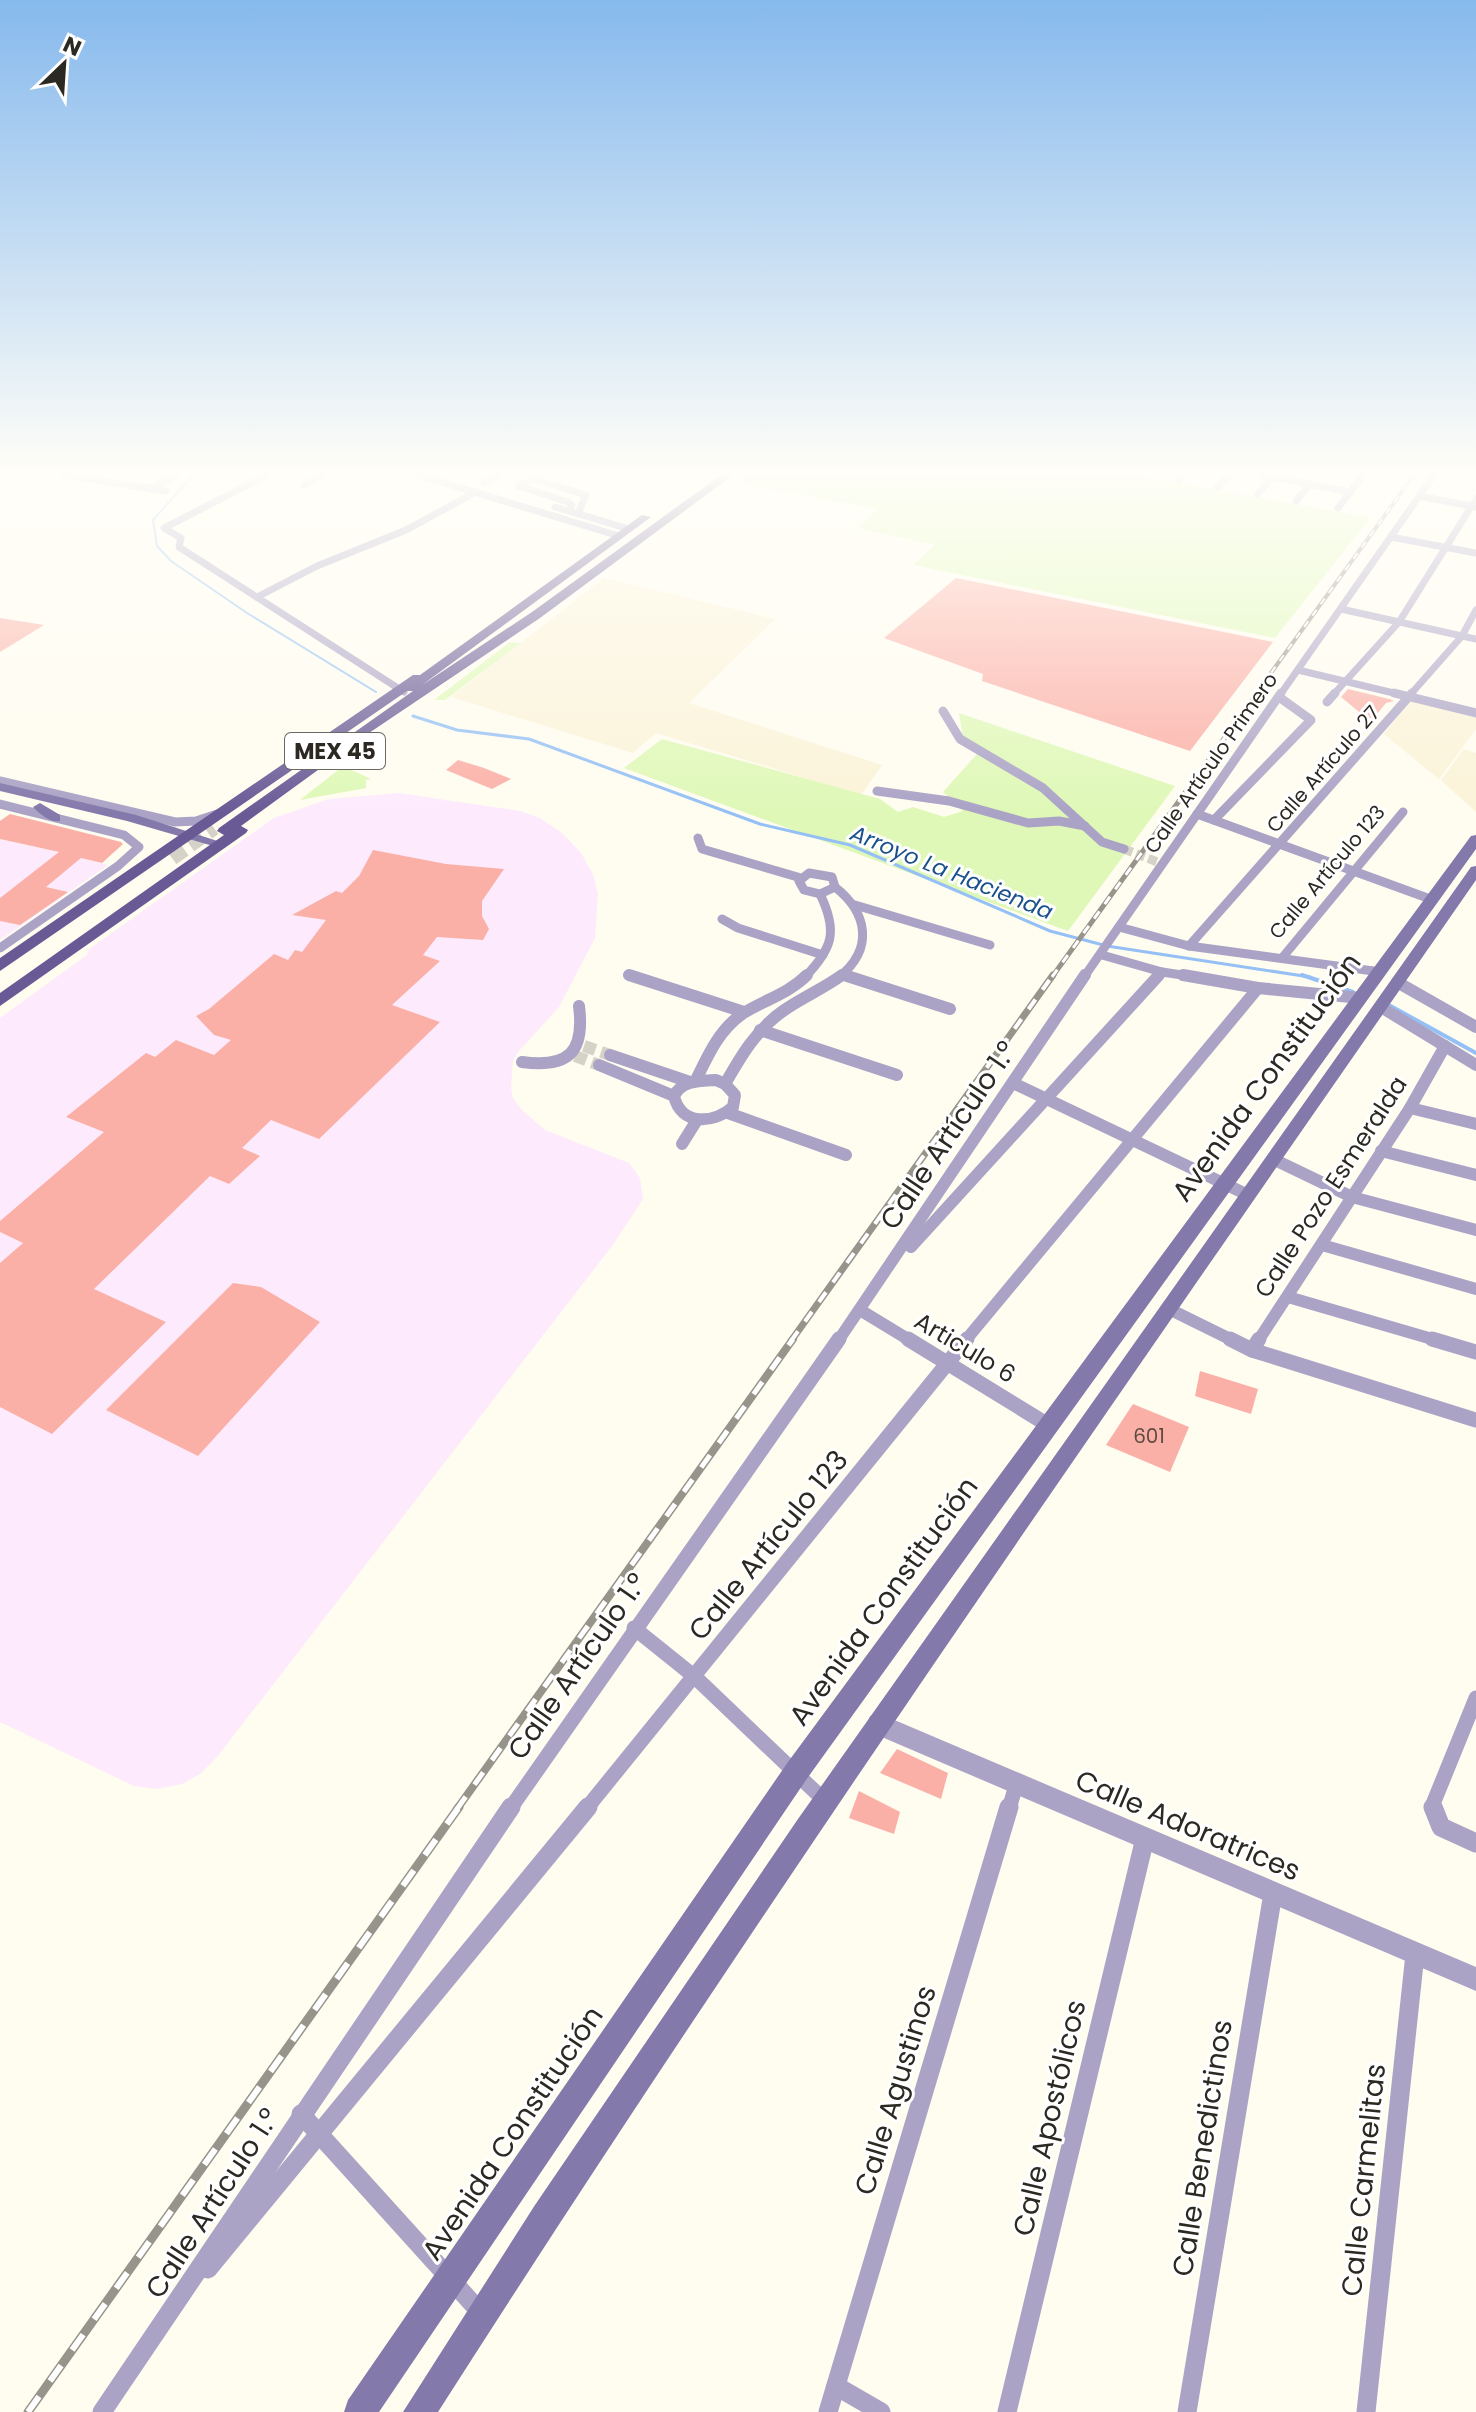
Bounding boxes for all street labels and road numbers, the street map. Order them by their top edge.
street label: Calle Artículo Primero [1138,667,1284,859]
street label: Calle Artículo 27 [1260,699,1386,839]
road number: MEX 45 [285,733,385,769]
street label: Calle Artículo 123 [1262,799,1392,945]
street label: Avenida Constitución [1163,945,1370,1210]
street label: Calle Artículo 1.º [871,1033,1026,1237]
street label: Calle Pozo Esmeralda [1247,1070,1415,1304]
street label: Articulo 6 [908,1304,1022,1391]
street label: Calle Artículo 123 [680,1442,857,1649]
street label: Avenida Constitución [780,1469,987,1734]
street label: Calle Artículo 1.º [498,1565,656,1768]
street label: Calle Adoratrices [1069,1760,1306,1890]
street label: Calle Agustinos [845,1981,946,2200]
street label: Calle Apostólicos [1003,1996,1096,2240]
street label: Avenida Constitución [413,1998,612,2268]
street label: Calle Benedictinos [1163,2017,1242,2279]
street label: Calle Carmelitas [1332,2062,1395,2298]
street label: Calle Artículo 1.º [136,2100,289,2306]

